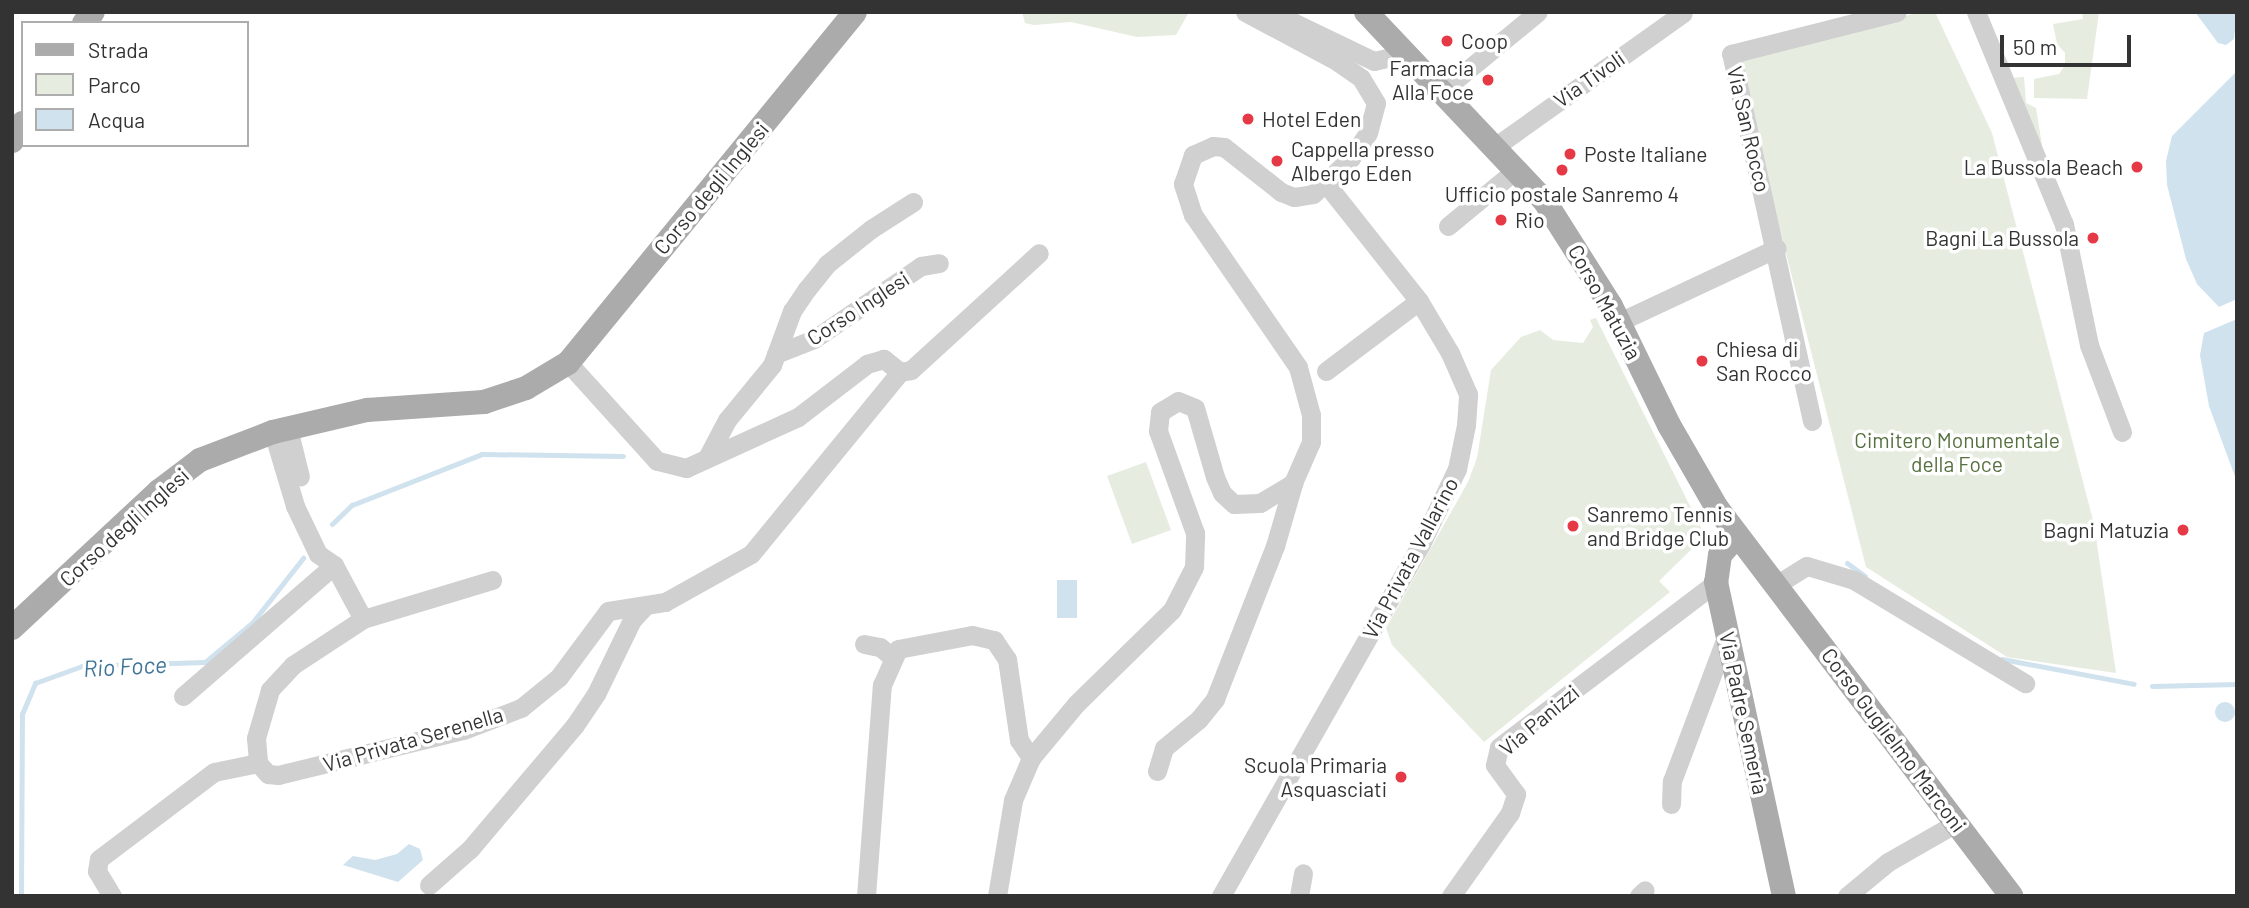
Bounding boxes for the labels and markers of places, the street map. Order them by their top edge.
place label: Coop [1461,28,1508,54]
marker: Coop [1439,33,1455,49]
place label: Farmacia Alla Foce [1389,55,1474,105]
marker: Farmacia Alla Foce [1480,72,1496,88]
place label: Hotel Eden [1262,106,1361,132]
marker: Hotel Eden [1240,111,1256,127]
place label: Cappella presso Albergo Eden [1291,136,1435,186]
place label: Poste Italiane [1584,141,1707,167]
marker: Poste Italiane [1562,146,1578,162]
marker: Cappella presso Albergo Eden [1269,153,1285,169]
place label: La Bussola Beach [1964,154,2123,180]
marker: La Bussola Beach [2129,159,2145,175]
marker: Ufficio postale Sanremo 4 [1554,162,1570,178]
place label: Ufficio postale Sanremo 4 [1445,181,1679,207]
place label: Rio [1515,207,1545,233]
marker: Rio [1493,212,1509,228]
place label: Bagni La Bussola [1925,225,2079,251]
marker: Bagni La Bussola [2085,230,2101,246]
place label: Chiesa di San Rocco [1716,336,1812,386]
marker: Chiesa di San Rocco [1694,353,1710,369]
place label: Sanremo Tennis and Bridge Club [1587,501,1733,551]
place label: Bagni Matuzia [2043,517,2169,543]
marker: Sanremo Tennis and Bridge Club [1565,518,1581,534]
marker: Bagni Matuzia [2175,522,2191,538]
place label: Scuola Primaria Asquasciati [1244,752,1387,802]
marker: Scuola Primaria Asquasciati [1393,769,1409,785]

